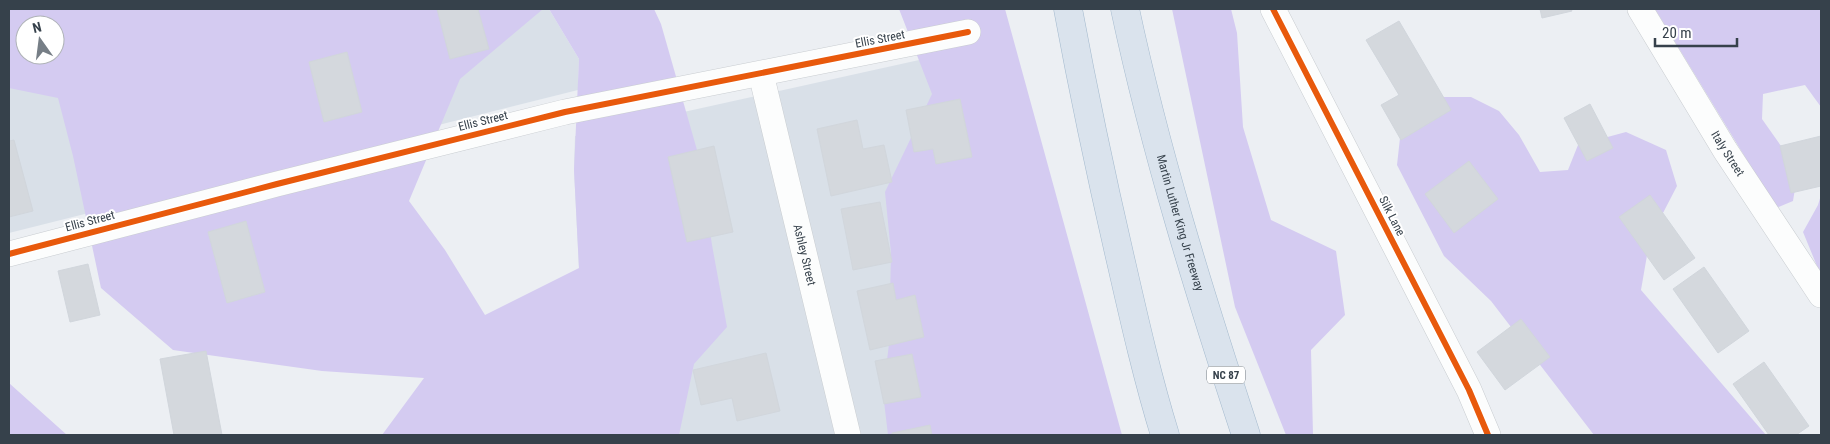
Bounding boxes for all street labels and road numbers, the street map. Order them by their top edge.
street label: Ellis Street [854,27,907,51]
street label: Ellis Street [457,108,510,134]
street label: Italy Street [1708,128,1748,179]
street label: Martin Luther King Jr Freeway [1154,153,1207,293]
street label: Silk Lane [1376,194,1408,239]
street label: Ellis Street [64,208,117,234]
street label: Ashley Street [790,223,819,287]
road number: NC 87 [1207,366,1245,384]

